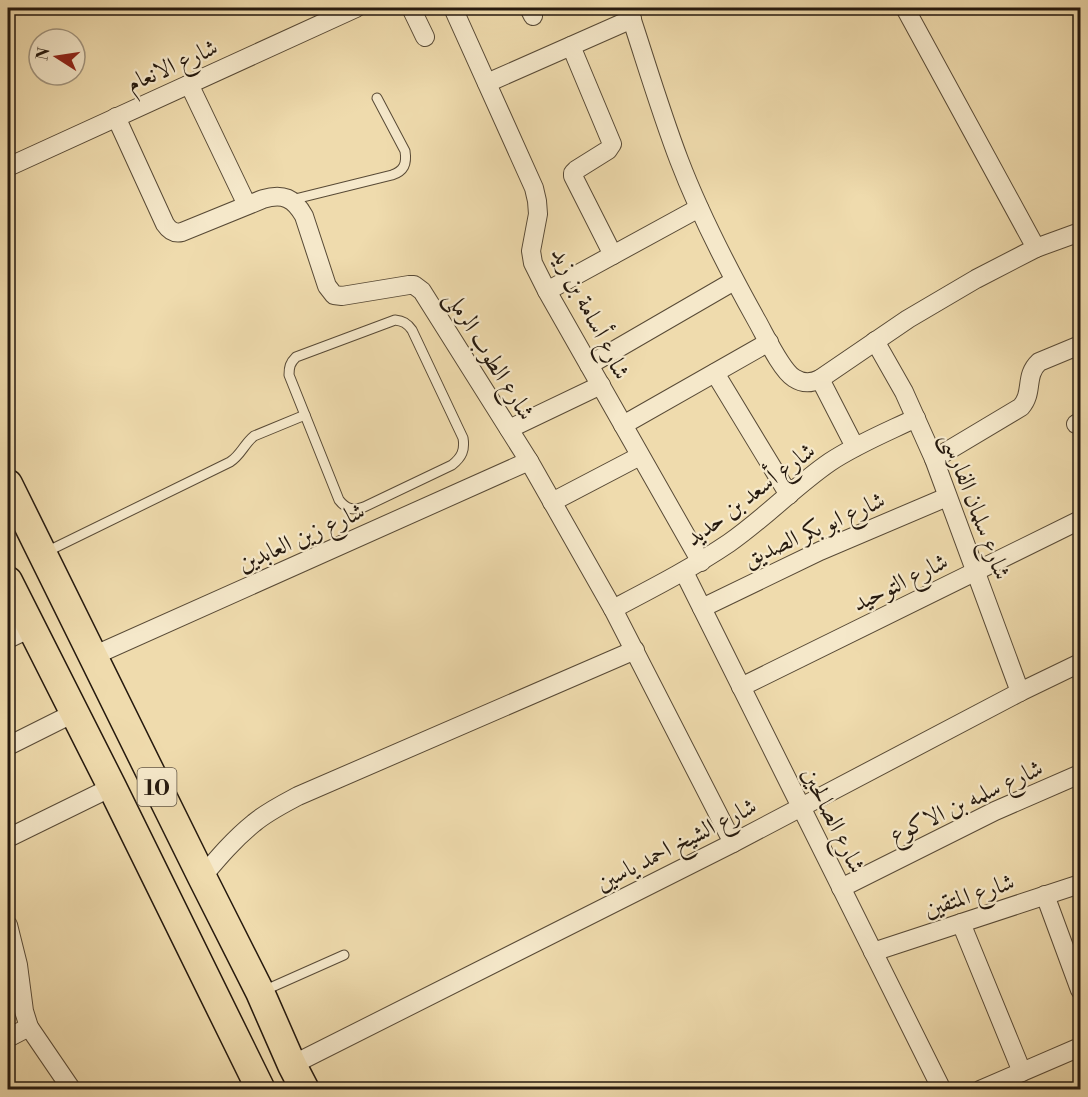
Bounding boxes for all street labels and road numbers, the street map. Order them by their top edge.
street label: شارع الانعام [122,32,225,104]
street label: شارع أسامة بن زيد [540,241,639,387]
street label: شارع الطوب الرملى [434,285,541,428]
street label: شارع سلمان الفارسى [930,429,1017,586]
street label: شارع أسعد بن حديد [678,434,824,557]
street label: شارع ابو بكر الصديق [739,485,892,578]
street label: شارع زين العابدين [233,496,371,583]
street label: شارع التوحيد [848,547,955,623]
street label: شارع سلمه بن الاكوع [885,753,1050,854]
street label: شارع الصالحين [791,762,872,880]
road number: 10 [138,768,176,806]
street label: شارع الشيخ احمد ياسين [591,791,764,903]
street label: شارع المتقين [920,867,1020,928]

